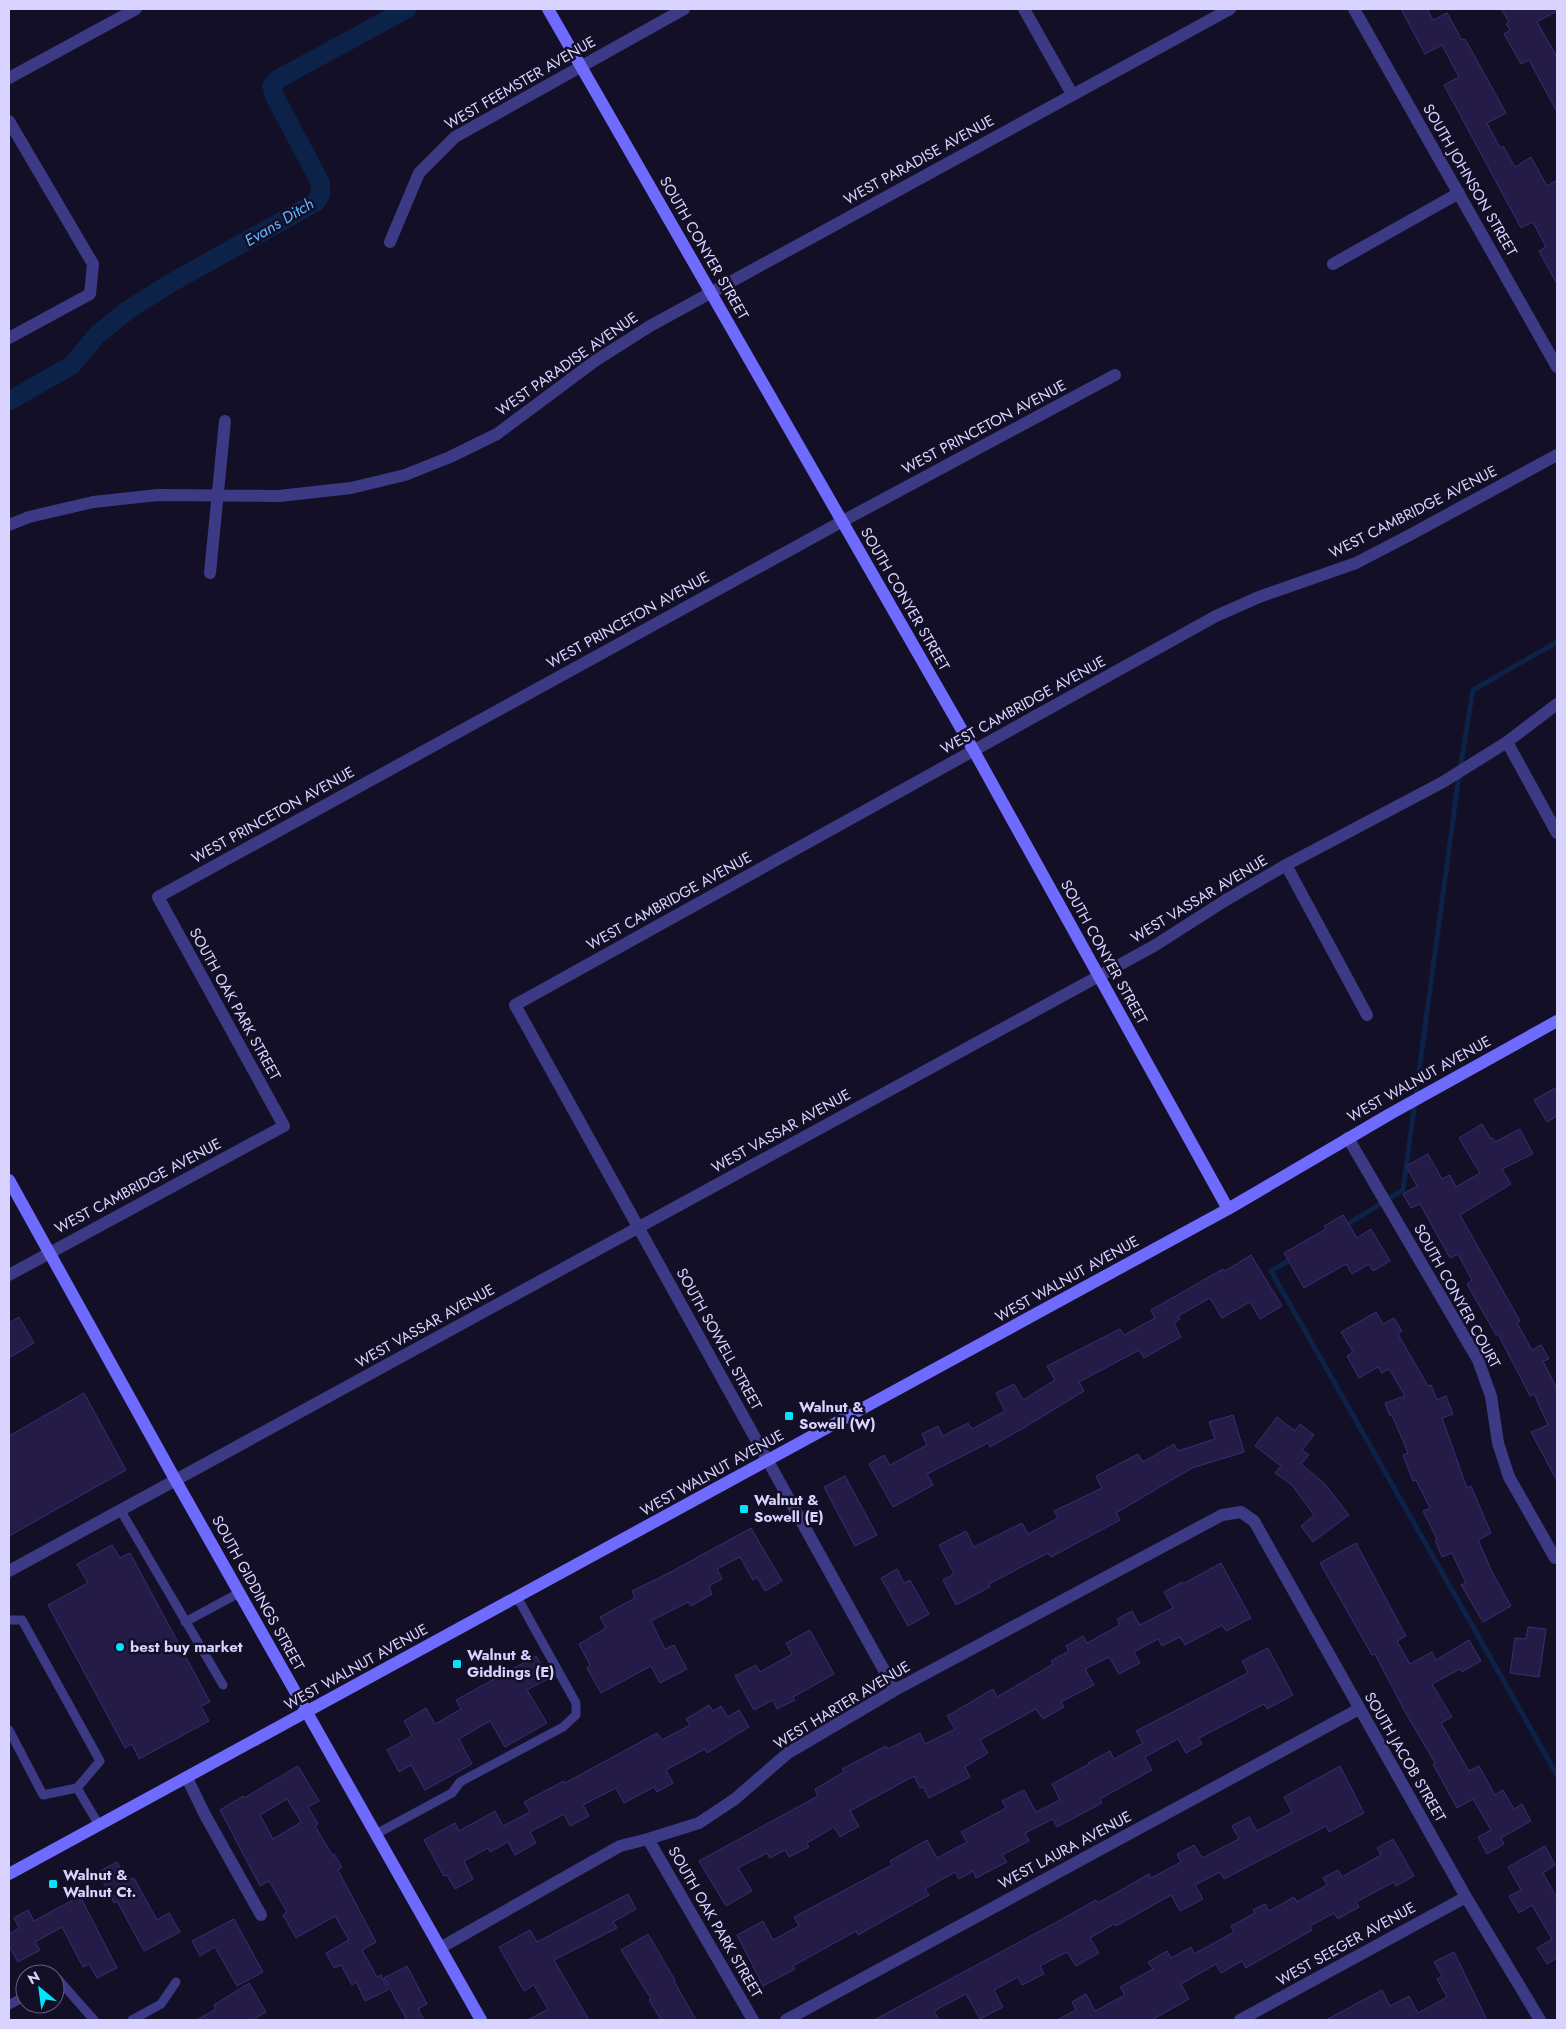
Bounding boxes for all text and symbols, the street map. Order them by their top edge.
street label: WEST FEEMSTER AVENUE [440,31,600,135]
street label: SOUTH JOHNSON STREET [1417,100,1523,260]
street label: WEST PARADISE AVENUE [840,109,998,211]
street label: SOUTH CONYER STREET [654,172,754,324]
water label: Evans Ditch [240,192,318,252]
street label: WEST PARADISE AVENUE [492,307,642,421]
street label: WEST PRINCETON AVENUE [898,374,1070,480]
street label: WEST CAMBRIDGE AVENUE [1325,460,1501,564]
street label: SOUTH CONYER STREET [855,523,955,675]
street label: WEST PRINCETON AVENUE [543,566,713,674]
street label: WEST CAMBRIDGE AVENUE [936,650,1110,760]
street label: WEST PRINCETON AVENUE [188,761,358,869]
street label: WEST CAMBRIDGE AVENUE [582,846,756,956]
street label: WEST VASSAR AVENUE [1126,849,1272,949]
street label: SOUTH CONYER STREET [1055,876,1153,1028]
street label: SOUTH OAK PARK STREET [184,924,286,1084]
street label: WEST WALNUT AVENUE [1343,1030,1495,1128]
street label: WEST VASSAR AVENUE [707,1084,855,1178]
street label: WEST CAMBRIDGE AVENUE [51,1133,225,1239]
street label: SOUTH CONYER COURT [1408,1220,1506,1372]
street label: WEST WALNUT AVENUE [991,1230,1143,1328]
street label: SOUTH SOWELL STREET [671,1264,767,1414]
street label: WEST VASSAR AVENUE [351,1279,499,1373]
place label: Walnut & Sowell (W) [799,1396,876,1435]
marker: Walnut & Sowell (W) [783,1410,795,1422]
street label: WEST WALNUT AVENUE [636,1424,788,1522]
place label: Walnut & Sowell (E) [754,1489,824,1528]
marker: Walnut & Sowell (E) [738,1503,750,1515]
street label: SOUTH GIDDINGS STREET [206,1512,310,1674]
street label: WEST WALNUT AVENUE [280,1618,432,1716]
place label: best buy market [130,1636,243,1658]
marker: best buy market [114,1641,126,1653]
place label: Walnut & Giddings (E) [467,1644,554,1683]
street label: WEST HARTER AVENUE [770,1655,914,1755]
marker: Walnut & Giddings (E) [451,1658,463,1670]
street label: SOUTH JACOB STREET [1359,1688,1451,1826]
street label: WEST LAURA AVENUE [995,1806,1135,1894]
street label: SOUTH OAK PARK STREET [663,1842,767,2002]
place label: Walnut & Walnut Ct. [63,1864,136,1903]
marker: Walnut & Walnut Ct. [47,1878,59,1890]
street label: WEST SEEGER AVENUE [1272,1897,1420,1991]
north arrow [15,1964,65,2014]
text: N [24,1966,43,1989]

